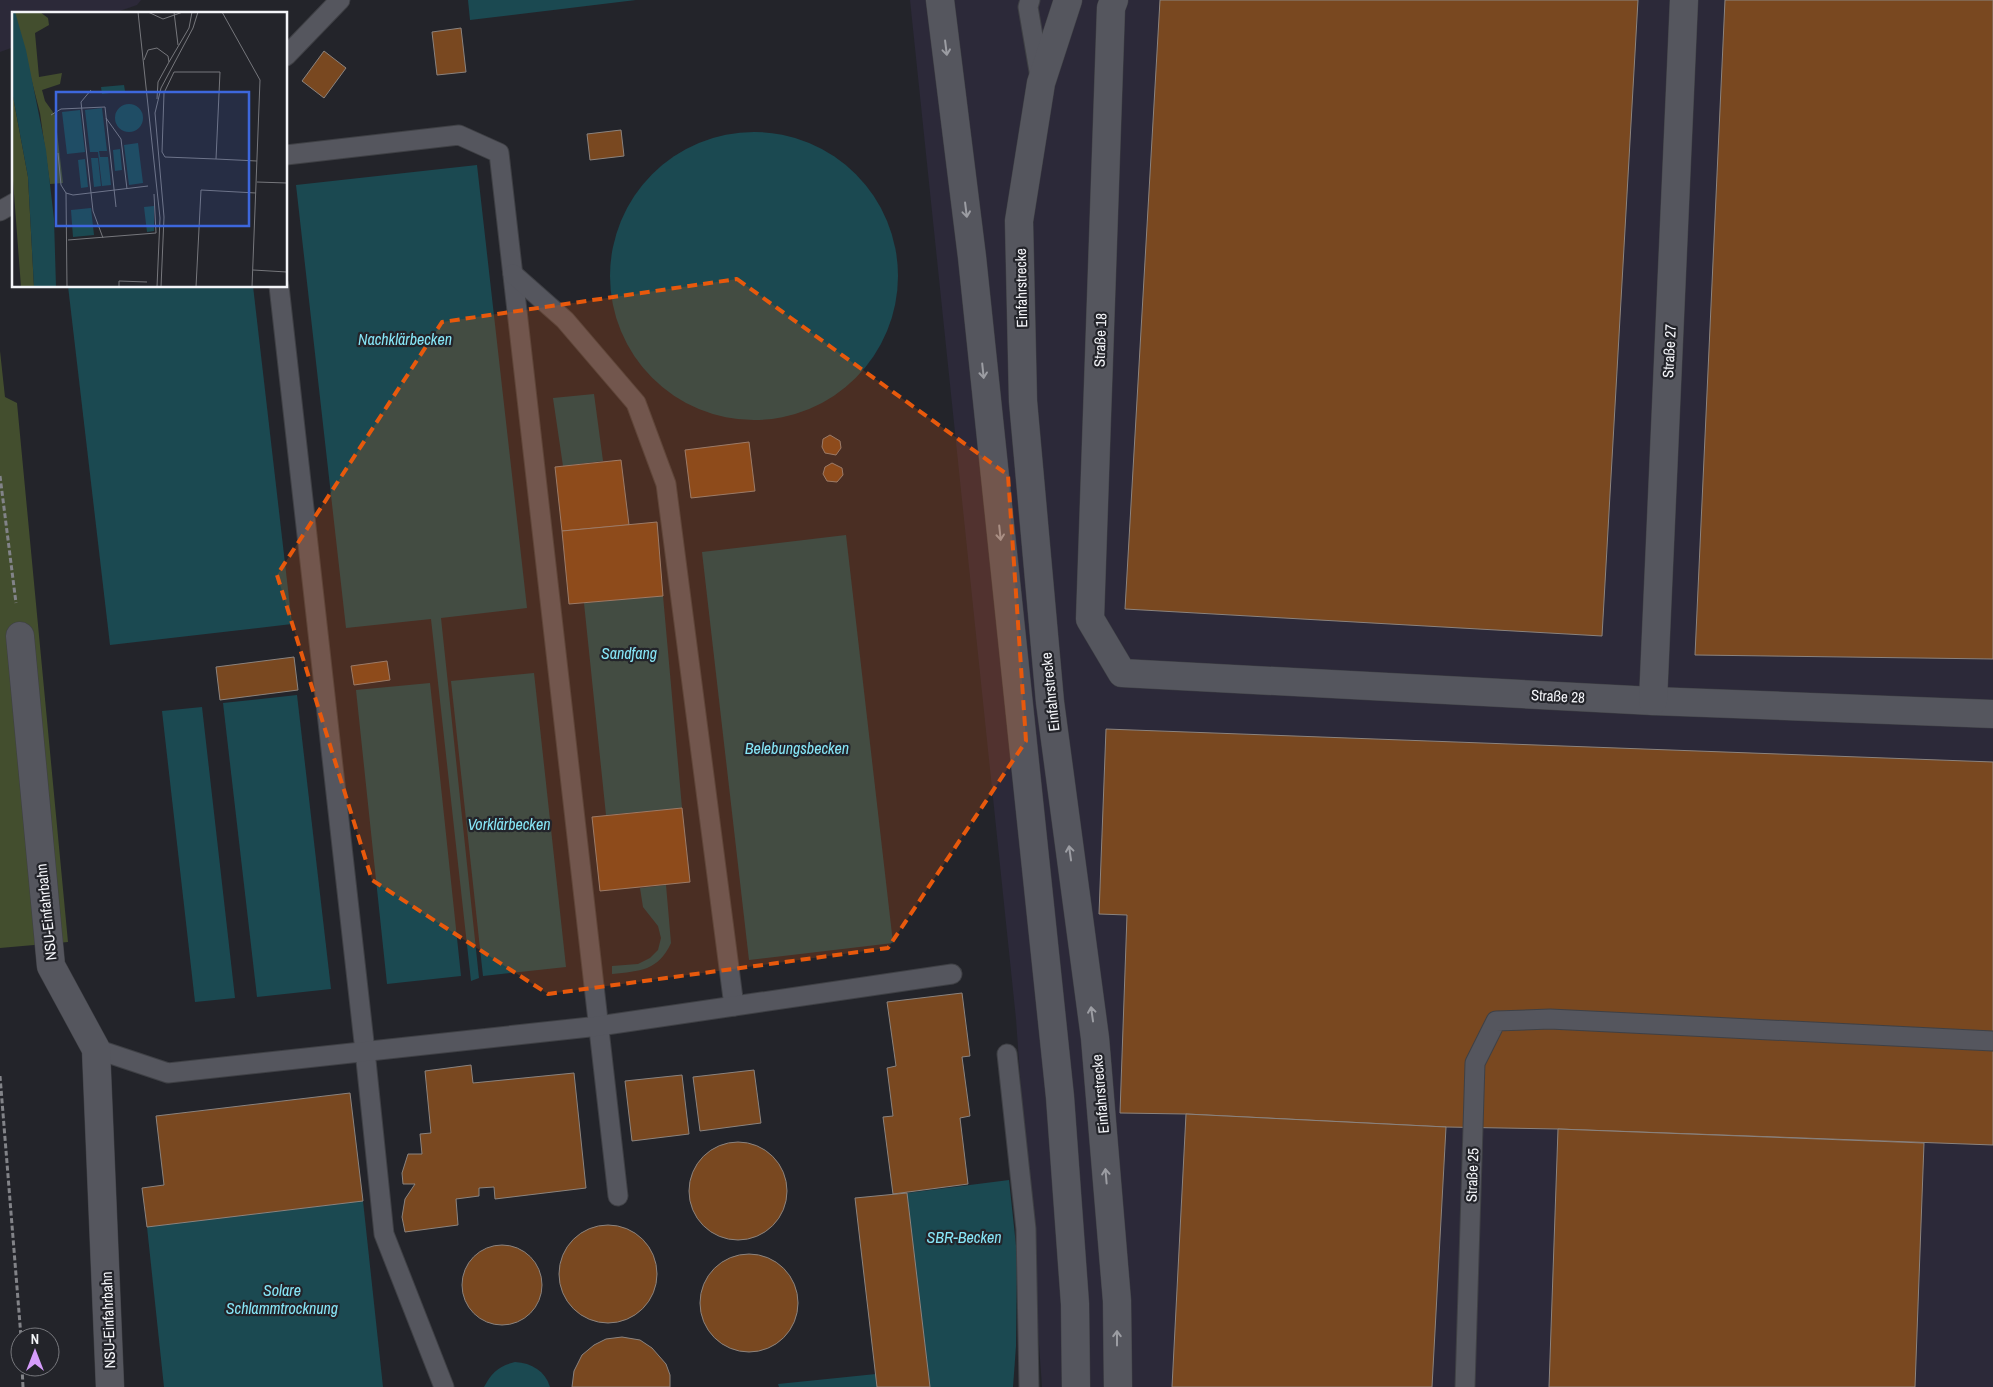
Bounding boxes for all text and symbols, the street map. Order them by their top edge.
inset map [12,12,288,288]
one-way arrow [941,40,951,56]
one-way arrow [961,201,971,217]
street label: Einfahrstrecke [1010,248,1032,328]
street label: Straße 18 [1089,312,1111,367]
street label: Straße 27 [1657,323,1681,379]
water label: Nachklärbecken [358,328,452,350]
one-way arrow [979,363,988,379]
one-way arrow [995,525,1005,541]
water label: Sandfang [601,642,657,664]
street label: Einfahrstrecke [1035,651,1065,733]
street label: Straße 28 [1530,684,1586,708]
water label: Belebungsbecken [745,737,849,759]
water label: Vorklärbecken [468,813,550,835]
one-way arrow [1065,846,1075,862]
street label: NSU-Einfahrbahn [30,863,62,961]
one-way arrow [1087,1007,1097,1023]
street label: Einfahrstrecke [1086,1053,1114,1134]
street label: Straße 25 [1461,1147,1483,1202]
one-way arrow [1102,1168,1111,1184]
water label: SBR-Becken [926,1226,1002,1248]
street label: NSU-Einfahrbahn [96,1271,120,1369]
water label: Solare Schlammtrocknung [226,1279,338,1319]
north arrow [10,1327,60,1377]
text: N [31,1330,39,1348]
one-way arrow [1112,1331,1122,1347]

